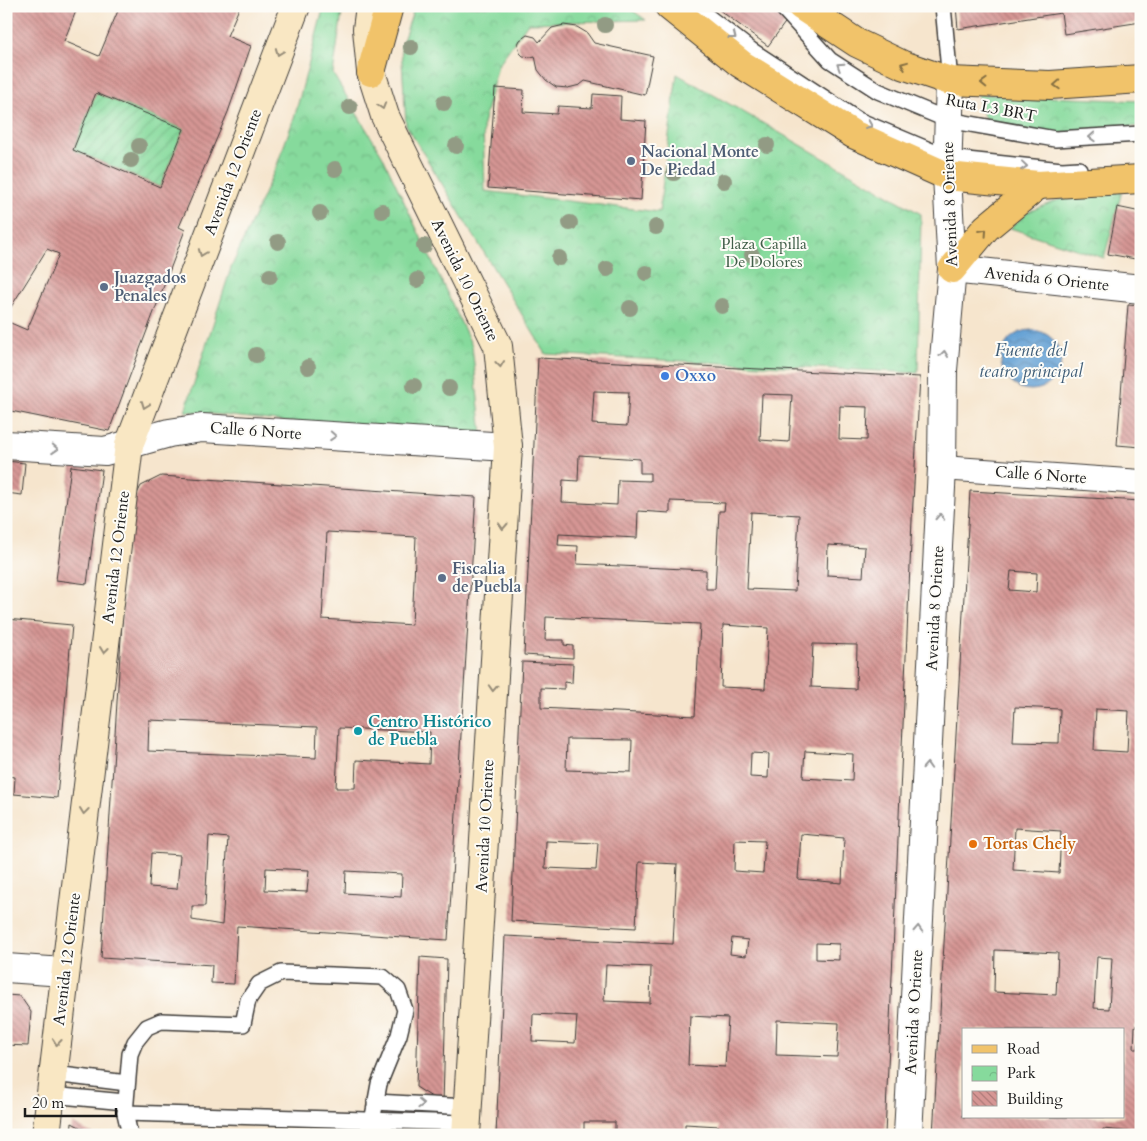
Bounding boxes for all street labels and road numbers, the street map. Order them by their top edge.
street label: Ruta L3 BRT [944,88,1039,128]
street label: Avenida 12 Oriente [199,106,267,238]
street label: Avenida 8 Oriente [937,141,963,267]
street label: Avenida 10 Oriente [426,215,504,345]
street label: Avenida 6 Oriente [983,262,1111,296]
street label: Calle 6 Norte [209,417,303,445]
street label: Calle 6 Norte [994,461,1088,489]
street label: Avenida 12 Oriente [97,489,135,625]
street label: Avenida 8 Oriente [921,545,949,671]
street label: Avenida 10 Oriente [471,759,499,893]
street label: Avenida 12 Oriente [48,891,86,1027]
street label: Avenida 8 Oriente [900,949,928,1075]

